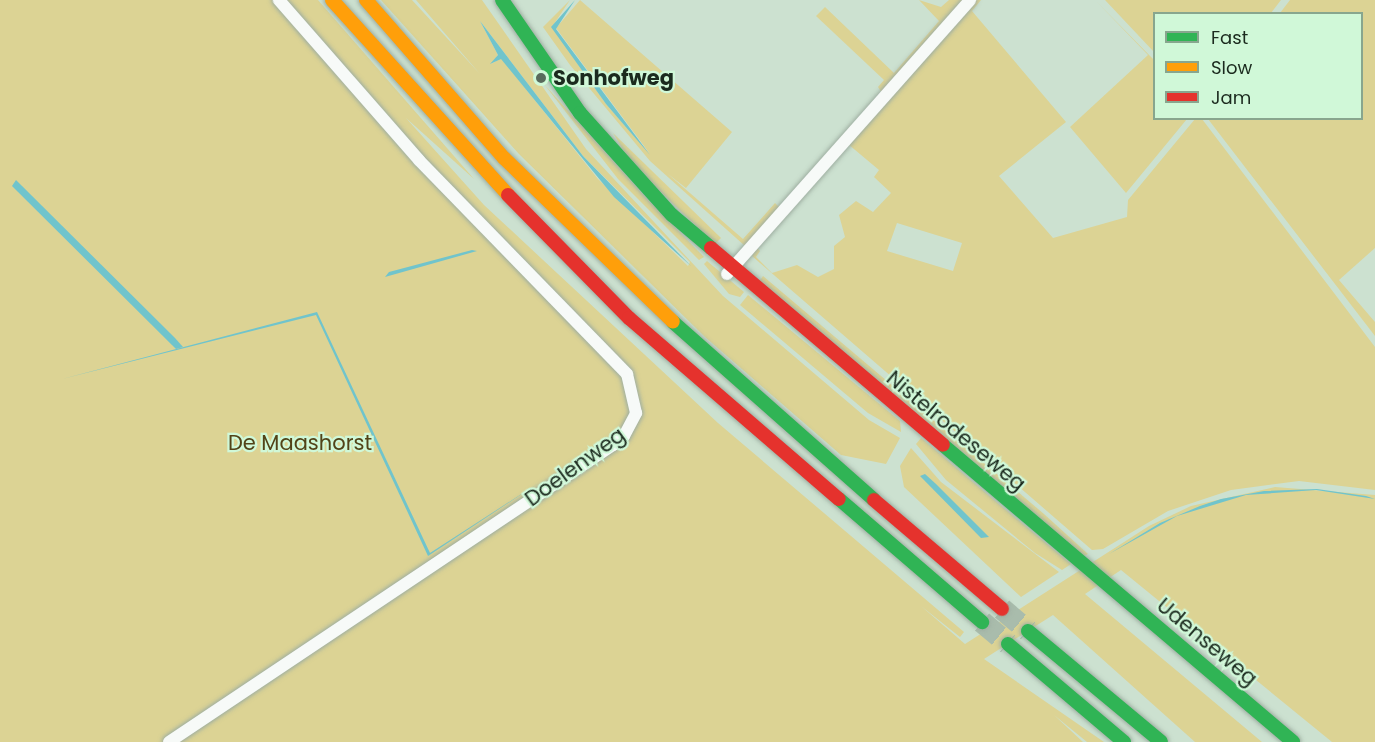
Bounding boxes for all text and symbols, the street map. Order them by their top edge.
legend [1153,12,1363,120]
text: Fast [1211,25,1248,50]
text: Slow [1211,55,1252,80]
place label: Sonhofweg [553,65,674,91]
marker: Sonhofweg [534,71,548,85]
text: Jam [1211,85,1251,110]
street label: Nistelrodeseweg [881,366,1031,496]
street label: Doelenweg [520,422,630,512]
park label: De Maashorst [228,430,372,456]
street label: Udenseweg [1152,593,1262,691]

